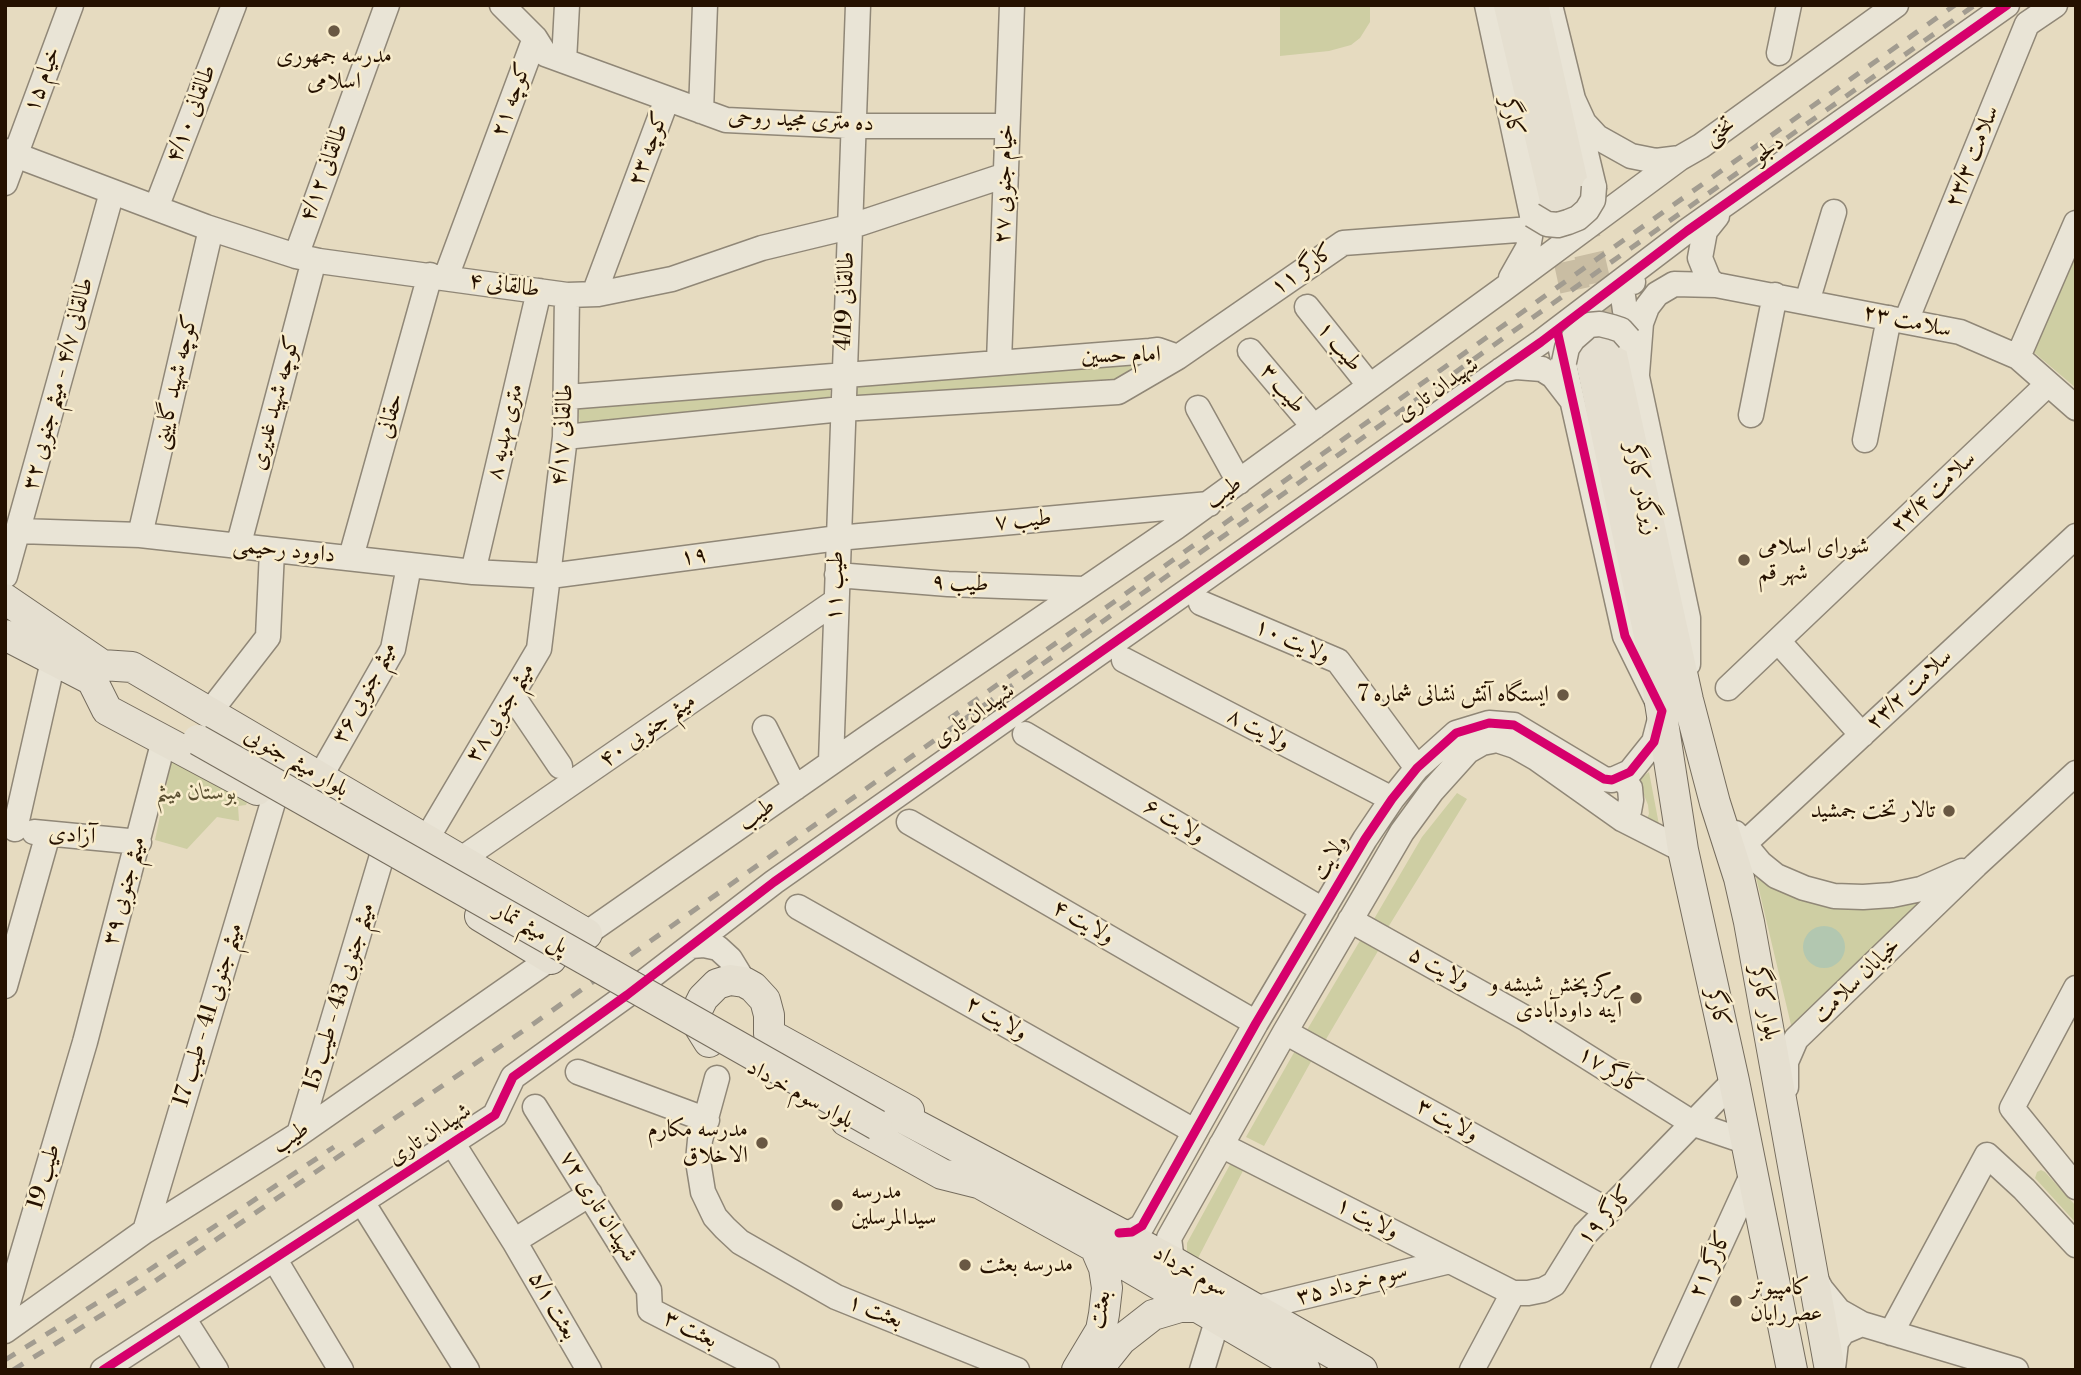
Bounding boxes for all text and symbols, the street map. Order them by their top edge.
marker: مدرسه جمهوری اسلامی [326,23,342,39]
place label: مدرسه جمهوری اسلامی [276,42,392,96]
street label: خیام ۱۵ [18,43,68,117]
street label: کوچه ۲۱ [486,59,538,141]
street label: طالقانی ۴/۱۰ [161,61,223,167]
street label: کارگر [1493,95,1529,139]
street label: سلامت ۲۳/۳ [1940,102,2006,212]
street label: ده متری مجید روحی [727,103,875,139]
street label: کوچه ۲۳ [623,108,675,190]
street label: تختی [1699,112,1741,152]
street label: طالقانی ۴/۱۲ [294,120,356,226]
street label: خیام جنوبی ۲۷ [989,123,1021,245]
street label: دلجو [1748,129,1790,171]
street label: کارگر ۱۱ [1266,238,1340,302]
street label: طالقانی 4/19 [830,251,862,351]
street label: طالقانی ۴ [467,267,541,305]
street label: طالقانی ۴/۷ - میثم جنوبی ۳۲ [17,275,101,493]
street label: سلامت ۲۳ [1860,299,1954,345]
street label: کوچه شهید گایینی [147,312,205,452]
street label: طیب ۱ [1310,316,1368,378]
street label: کوچه شهید غدیری [245,333,307,473]
street label: امام حسین [1081,342,1161,370]
street label: شهیدان تاری [1391,352,1485,428]
street label: طیب ۳ [1253,358,1311,420]
street label: ۸ متری مهدیه [482,381,530,483]
street label: طالقانی ۴/۱۷ [546,383,580,487]
street label: حقانی [371,390,411,442]
street label: زیرگذر کارگر [1618,440,1664,538]
street label: سلامت ۲۳/۴ [1886,446,1982,540]
street label: طیب [1200,470,1248,516]
street label: طیب ۷ [993,505,1053,537]
street label: داوود رحیمی [231,532,337,570]
place label: شورای اسلامی شهر قم [1758,533,1869,587]
street label: ۱۹ [679,541,709,573]
street label: طیب ۱۱ [821,550,851,622]
marker: شورای اسلامی شهر قم [1736,552,1752,568]
street label: طیب ۹ [931,569,989,599]
street label: ولایت ۱۰ [1250,613,1334,671]
street label: میثم جنوبی ۳۶ [327,637,403,749]
street label: سلامت ۲۳/۲ [1861,643,1959,737]
street label: میثم جنوبی ۳۸ [461,658,541,768]
street label: شهیدان تاری [927,678,1021,754]
place label: ایستگاه آتش نشانی شماره 7 [1357,681,1549,709]
marker: ایستگاه آتش نشانی شماره 7 [1555,687,1571,703]
street label: میثم جنوبی ۴۰ [595,688,701,774]
street label: ولایت ۸ [1222,703,1294,757]
street label: بلوار میثم جنوبی [239,722,353,804]
park label: بوستان میثم [155,779,237,807]
street label: طیب [733,793,781,837]
street label: ولایت ۶ [1138,793,1210,851]
place label: تالار تخت جمشید [1811,797,1935,825]
marker: تالار تخت جمشید [1941,803,1957,819]
street label: آزادی [47,820,97,852]
street label: ولایت [1307,830,1355,886]
street label: میثم جنوبی ۳۹ [97,834,153,948]
street label: ولایت ۴ [1047,894,1119,952]
street label: پل میثم تمار [489,897,573,961]
street label: میثم جنوبی 43 - طیب 15 [298,899,382,1095]
street label: میثم جنوبی 41 - طیب 17 [168,920,250,1110]
street label: خیابان سلامت [1807,932,1907,1030]
street label: ولایت ۵ [1403,941,1475,997]
street label: بلوار کارگر [1743,963,1785,1043]
place label: مرکز پخش شیشه و آینه داودآبادی [1489,971,1622,1025]
street label: کارگر [1699,986,1735,1030]
street label: ولایت ۲ [960,990,1032,1048]
marker: مرکز پخش شیشه و آینه داودآبادی [1628,990,1644,1006]
street label: کارگر ۱۷ [1572,1040,1648,1102]
street label: بلوار سوم خرداد [742,1054,858,1136]
street label: ولایت ۳ [1411,1093,1483,1149]
street label: شهیدان تاری [383,1098,477,1172]
street label: طیب [267,1116,315,1160]
place label: مدرسه مکارم الاخلاق [648,1116,748,1170]
marker: مدرسه مکارم الاخلاق [754,1135,770,1151]
street label: طیب 19 [23,1141,67,1213]
street label: شهیدان تاری ۷۲ [553,1146,643,1268]
place label: مدرسه سیدالمرسلین [851,1178,937,1232]
street label: کارگر ۱۹ [1572,1180,1640,1252]
street label: ولایت ۱ [1331,1192,1403,1246]
marker: مدرسه سیدالمرسلین [829,1197,845,1213]
street label: کارگر ۲۱ [1683,1227,1739,1303]
street label: سوم خرداد [1148,1240,1232,1304]
place label: مدرسه بعثت [979,1251,1073,1279]
marker: مدرسه بعثت [957,1257,973,1273]
street label: سوم خرداد ۳۵ [1294,1258,1410,1312]
street label: بعثت ۵/۱ [521,1267,583,1345]
place label: کامپیوتر عصررایان [1750,1274,1822,1328]
street label: بعثت ۱ [843,1289,907,1335]
street label: بعثت [1084,1289,1118,1331]
marker: کامپیوتر عصررایان [1728,1293,1744,1309]
street label: بعثت ۳ [658,1305,722,1355]

